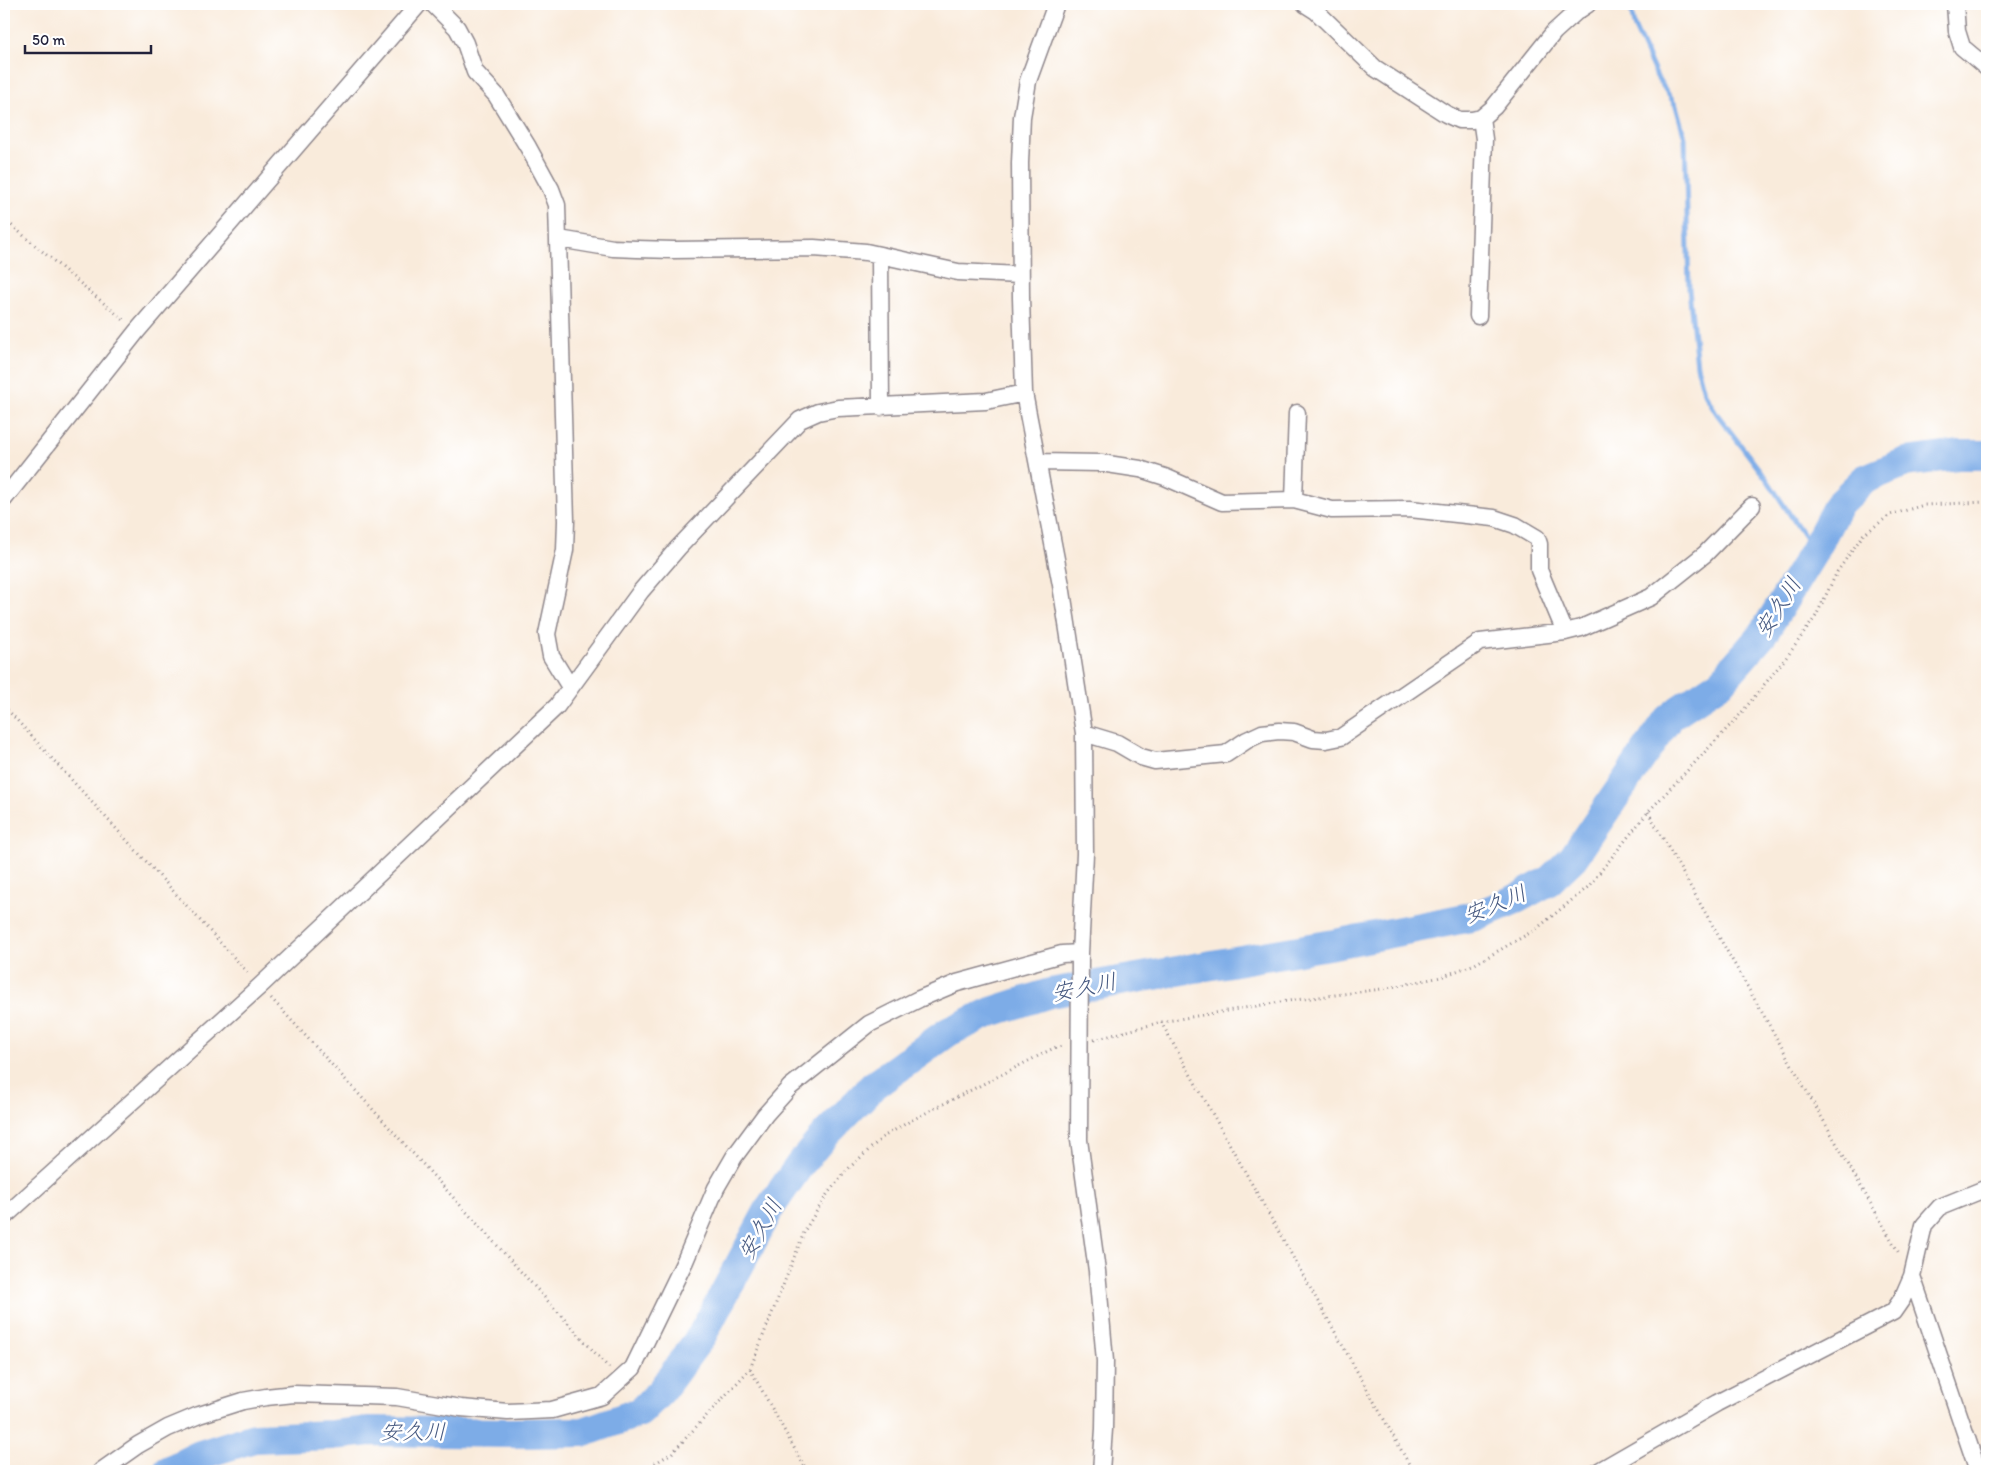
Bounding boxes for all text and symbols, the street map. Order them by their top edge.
scale bar [25,22,151,54]
text: 50 m [32,31,65,49]
water label: 安久川 [1749,572,1807,642]
water label: 安久川 [1459,879,1531,929]
water label: 安久川 [1049,967,1119,1007]
water label: 安久川 [732,1194,788,1264]
water label: 安久川 [380,1418,446,1445]

